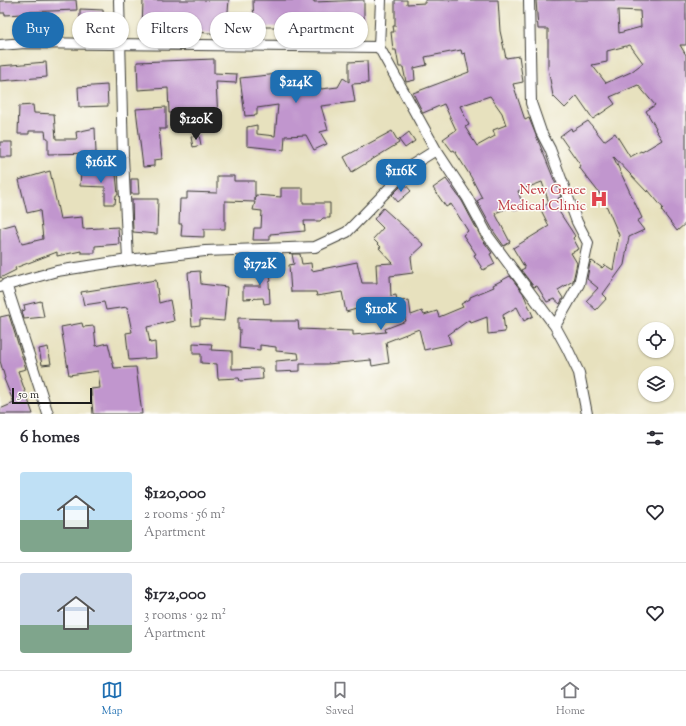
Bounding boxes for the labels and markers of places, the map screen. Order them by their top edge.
pin: $214K [268,70,324,104]
pin: $120K [168,107,224,141]
pin: $161K [73,150,129,184]
pin: $116K [373,159,429,193]
place label: New Grace Medical Clinic [498,181,586,217]
hospital icon: New Grace Medical Clinic [589,189,609,209]
pin: $172K [232,252,288,286]
pin: $110K [353,297,409,331]

